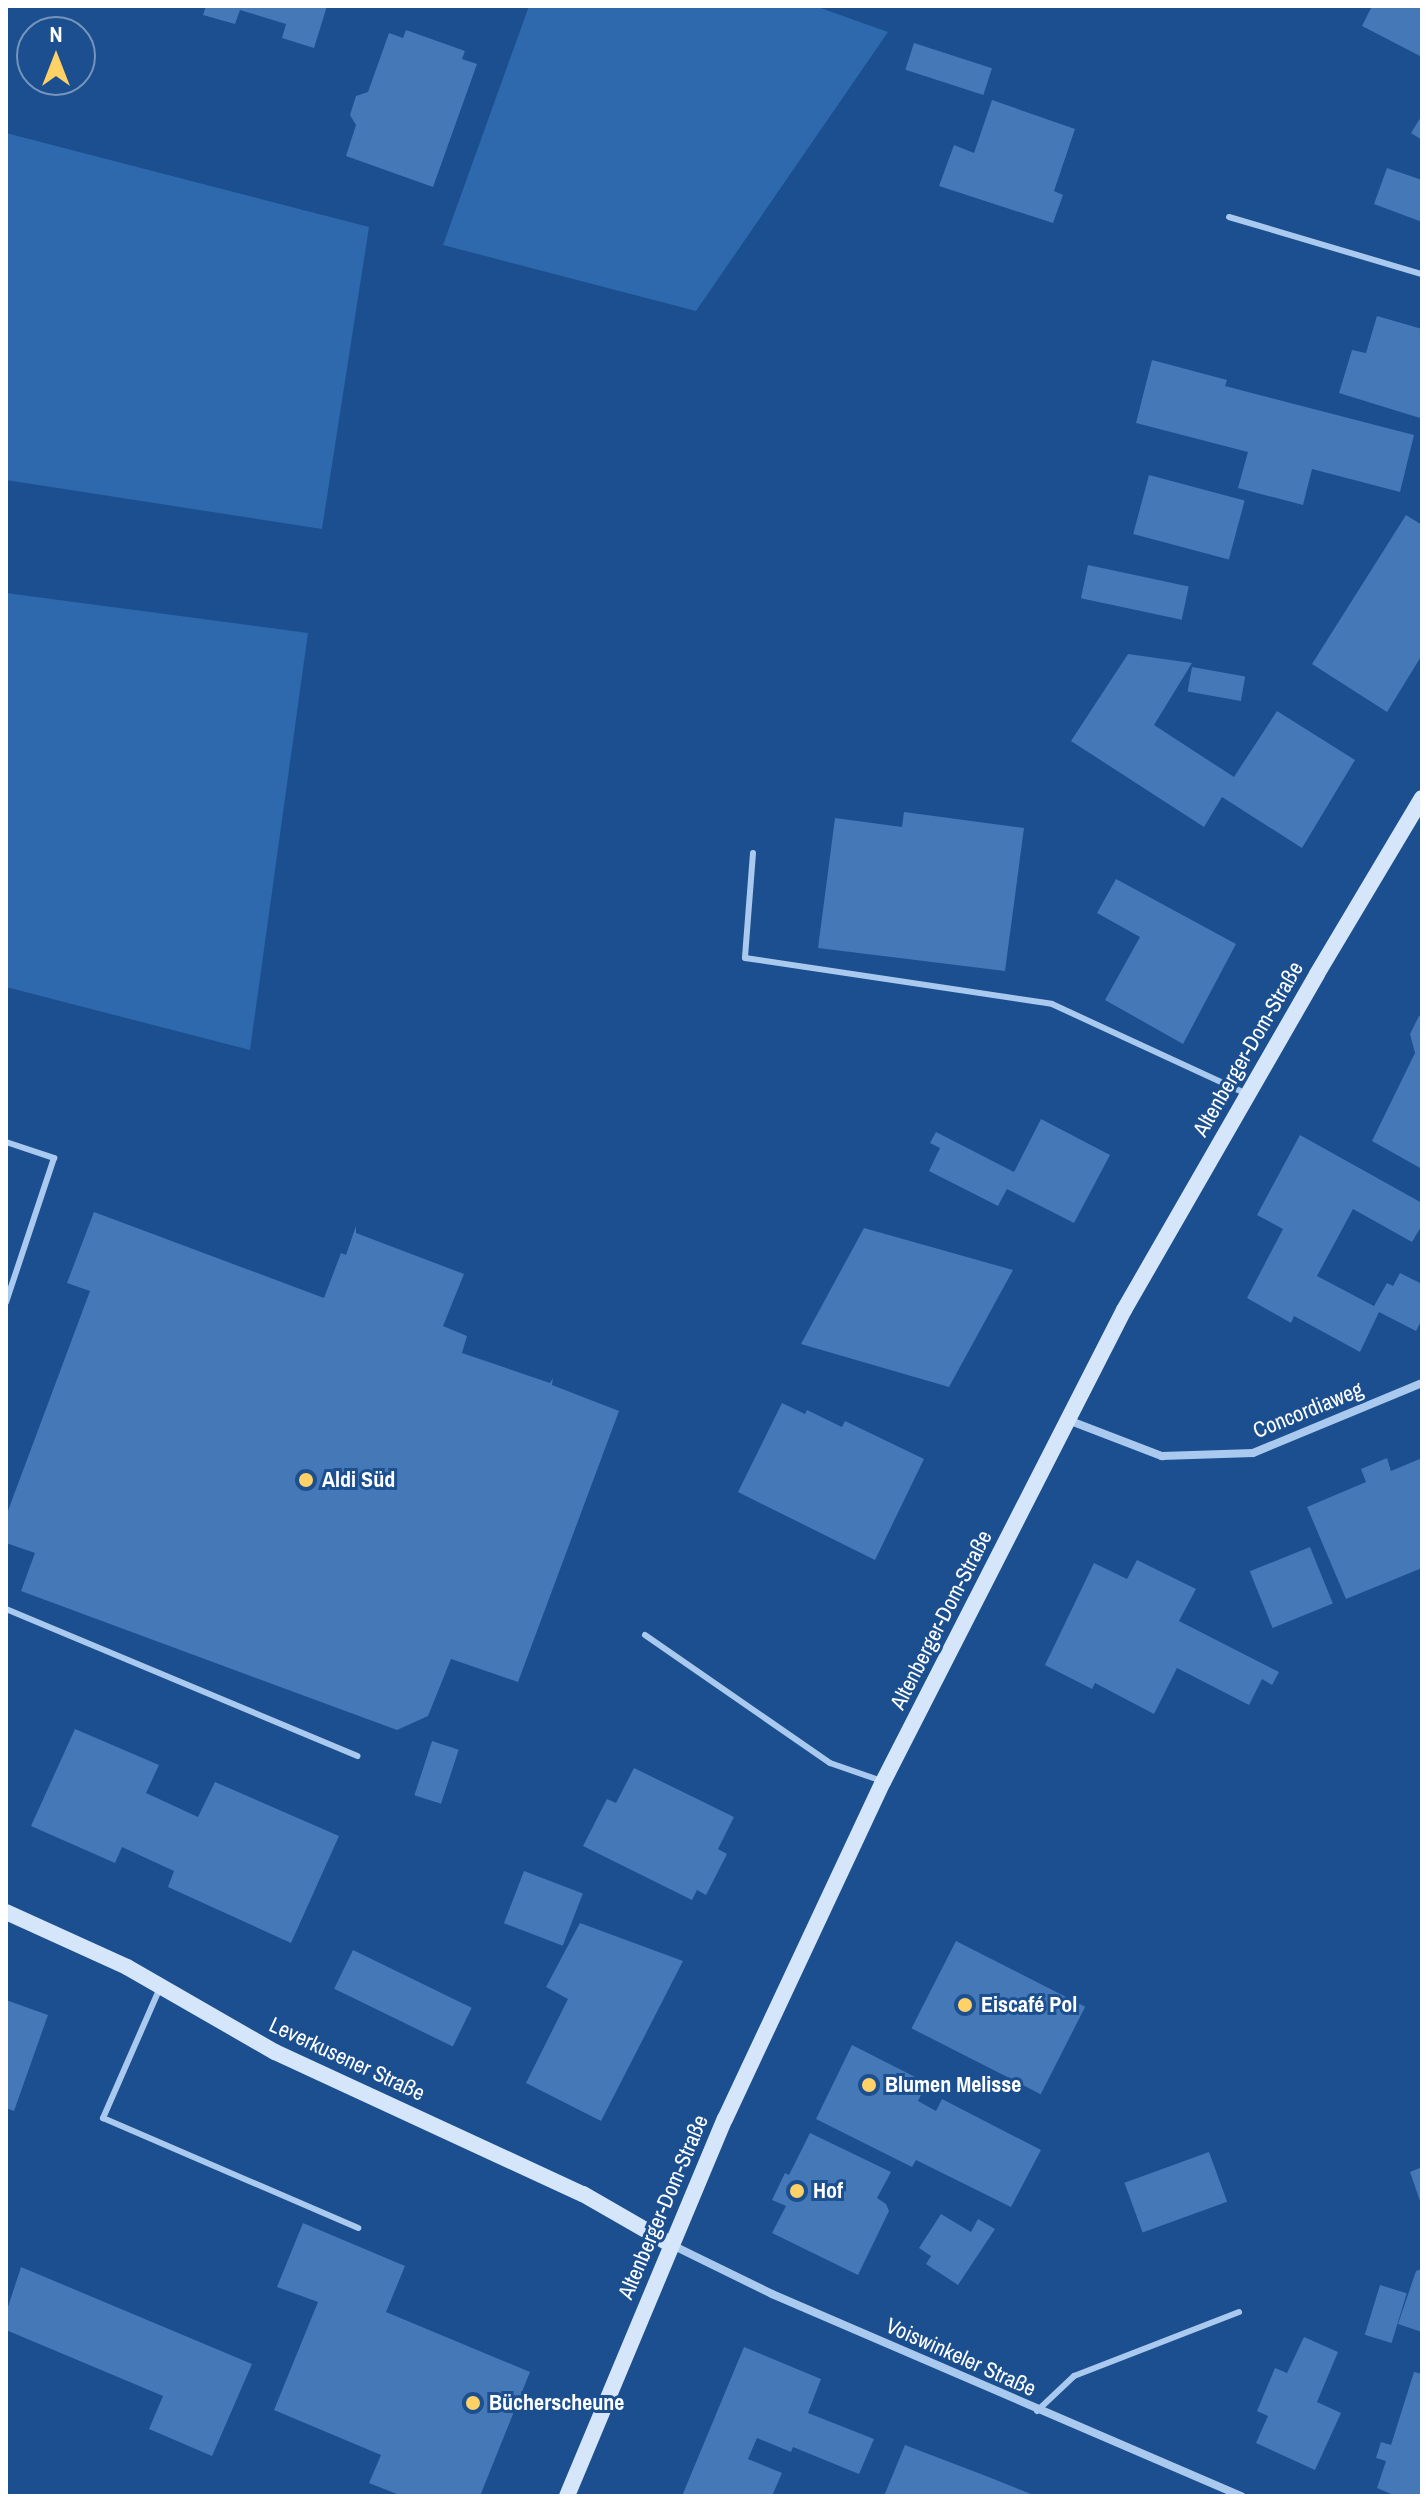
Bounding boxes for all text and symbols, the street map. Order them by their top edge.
north arrow [16,16,96,96]
text: N [49,19,63,49]
street label: Altenberger-Dom-Straße [1187,957,1309,1141]
street label: Concordiaweg [1249,1376,1367,1444]
place label: Aldi Süd [322,1467,395,1493]
marker: Aldi Süd [297,1471,315,1489]
street label: Altenberger-Dom-Straße [884,1526,998,1714]
place label: Eiscafé Pol [981,1992,1077,2018]
marker: Eiscafé Pol [956,1996,974,2014]
street label: Leverkusener Straße [265,2011,429,2107]
place label: Blumen Melisse [885,2072,1021,2098]
marker: Blumen Melisse [860,2076,878,2094]
street label: Altenberger-Dom-Straße [612,2111,714,2303]
place label: Hof [813,2178,843,2204]
marker: Hof [788,2182,806,2200]
street label: Voiswinkeler Straße [882,2312,1040,2402]
place label: Bücherscheune [489,2390,624,2416]
marker: Bücherscheune [464,2394,482,2412]

